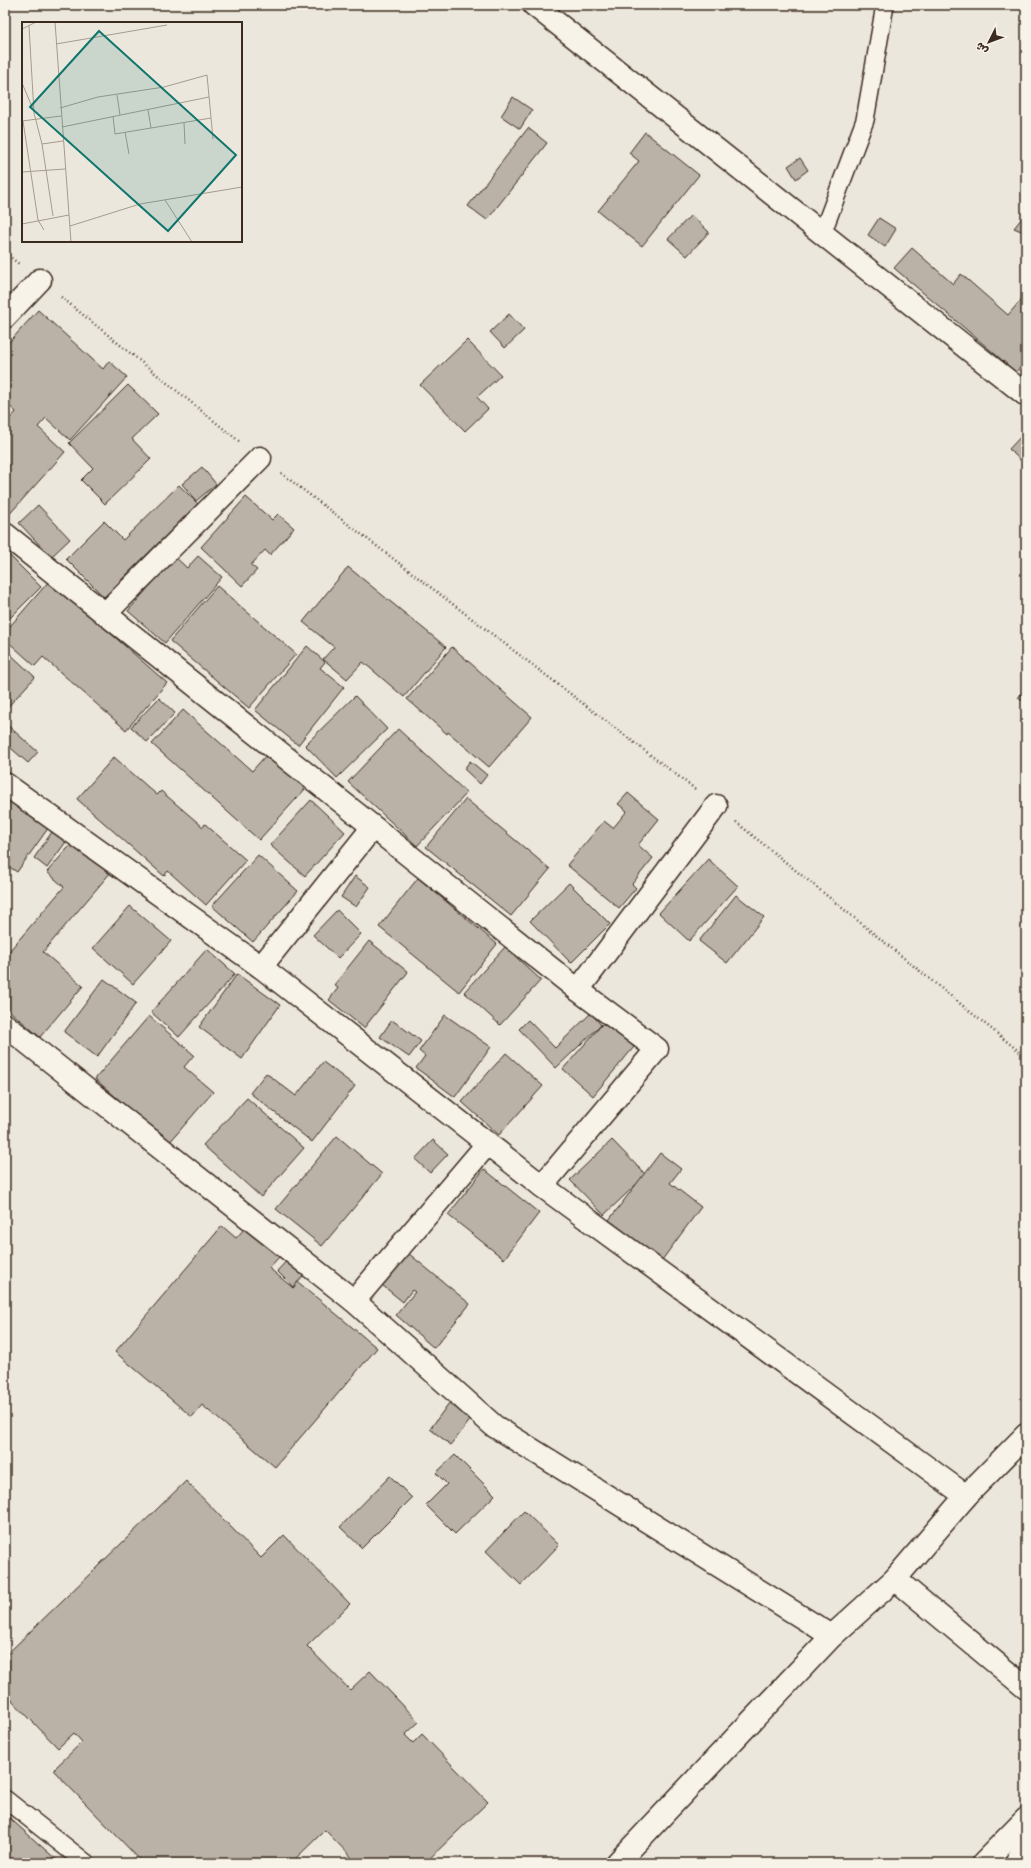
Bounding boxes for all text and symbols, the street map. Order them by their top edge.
inset map [22,22,242,242]
north arrow [969,22,1009,62]
text: ش [972,40,991,58]

